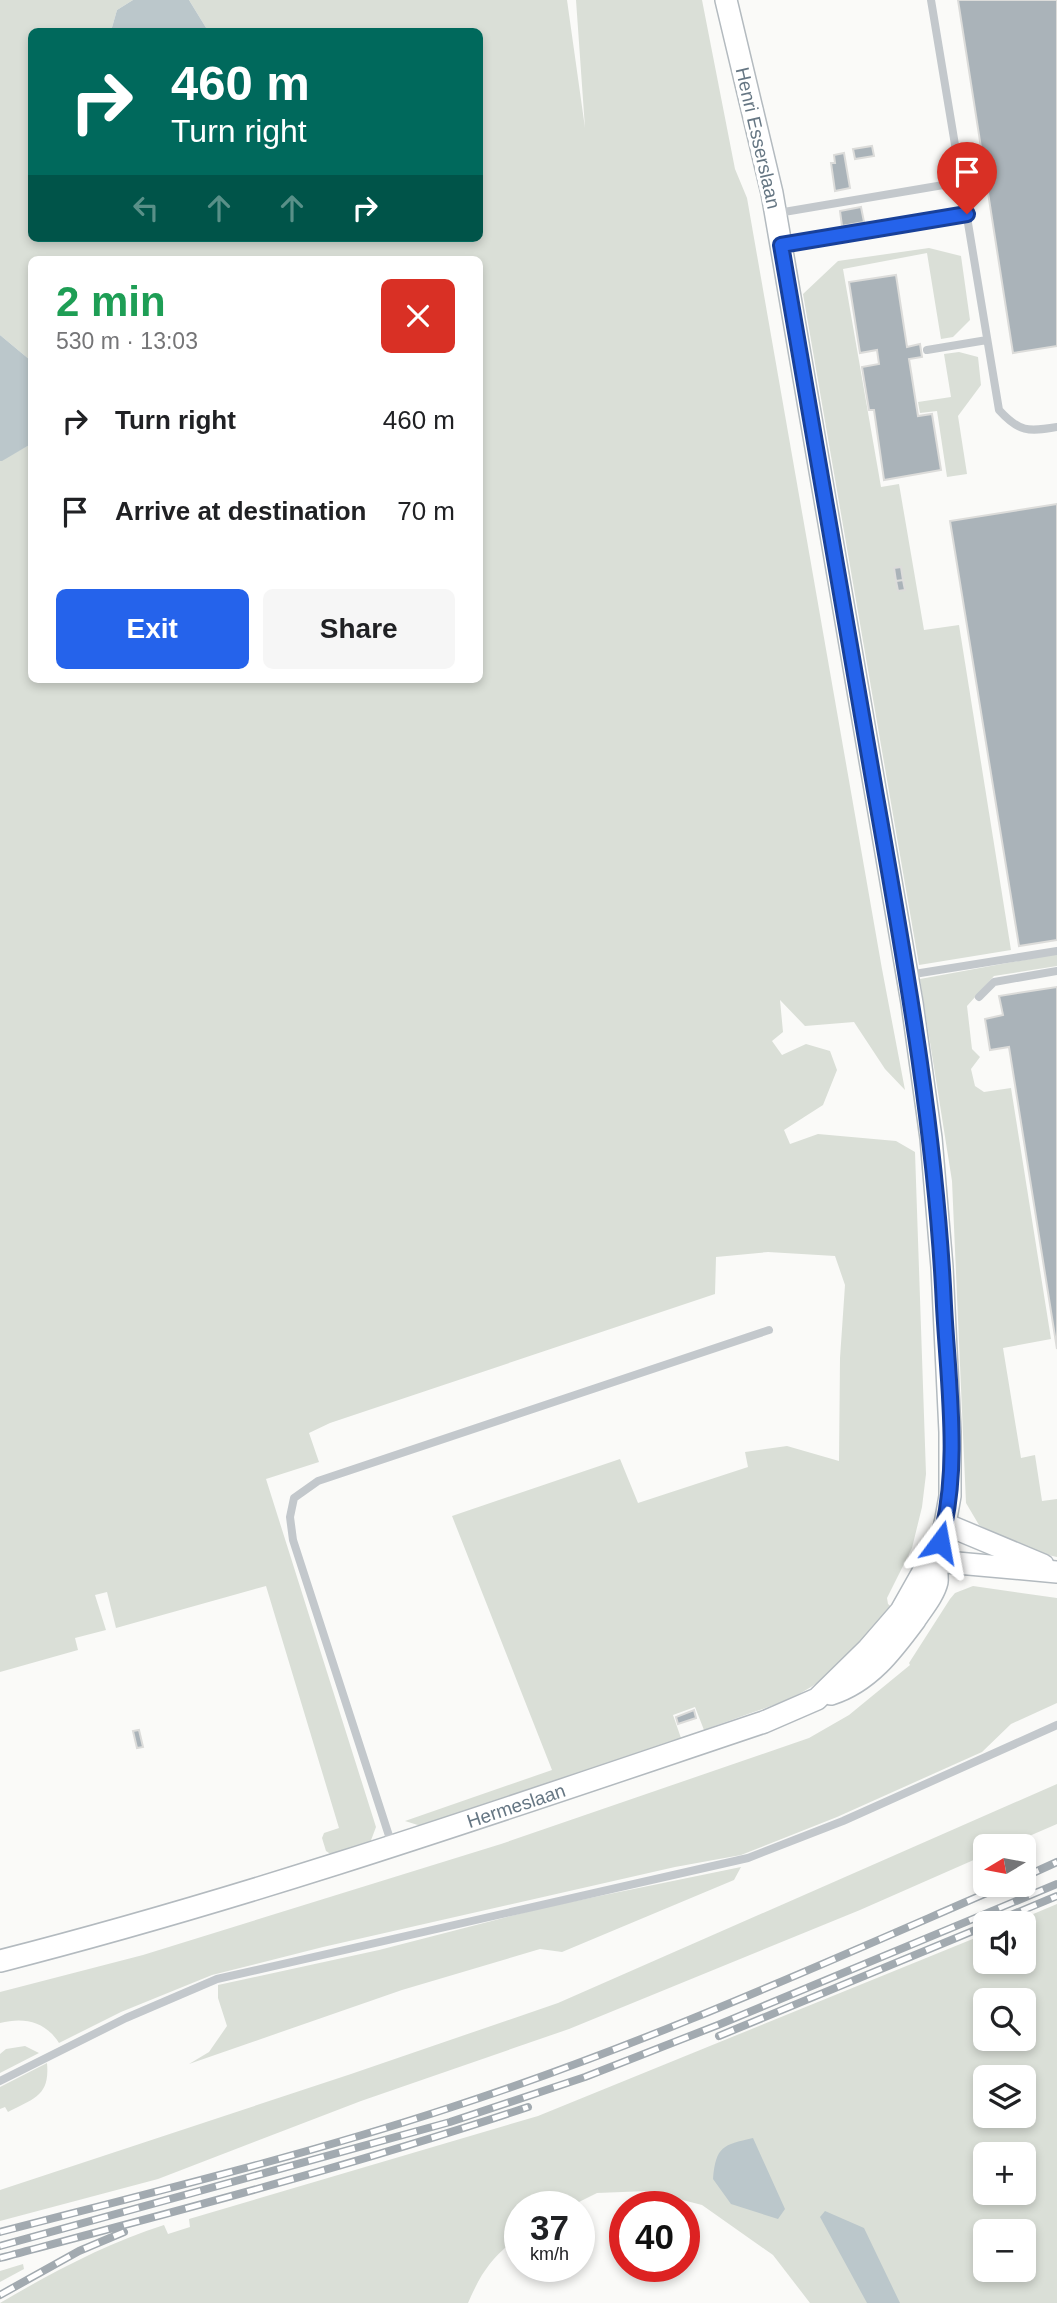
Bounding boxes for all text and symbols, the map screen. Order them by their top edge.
icon: right [56,56,147,147]
text: 460 m [171,56,310,110]
street label: Henri Esserslaan [731,65,785,211]
text: Turn right [171,113,307,149]
pin [937,142,997,214]
icon: arrive [948,153,986,191]
icon: left [127,189,165,227]
icon: ahead [200,189,238,227]
icon: ahead [273,189,311,227]
icon: right [346,189,384,227]
text: 2 min [56,278,166,325]
button: close [381,279,455,353]
text: 530 m · 13:03 [56,328,198,354]
icon: right [56,402,94,440]
text: Turn right [115,405,236,435]
text: 460 m [383,405,455,435]
icon: arrive [56,493,94,531]
text: Arrive at destination [115,496,366,526]
text: 70 m [397,496,455,526]
button: Exit [56,589,249,669]
button: Share [263,589,455,669]
position arrow [903,1505,977,1579]
street label: Hermeslaan [464,1779,568,1832]
north arrow [973,1834,1036,1897]
map controls [973,1834,1036,2282]
button: sound [973,1911,1036,1974]
button: search [973,1988,1036,2051]
button: layers [973,2065,1036,2128]
button: + [973,2142,1036,2205]
speed limit sign: 40 [609,2191,700,2282]
text: 37 [530,2208,569,2247]
button: − [973,2219,1036,2282]
text: km/h [530,2244,569,2264]

